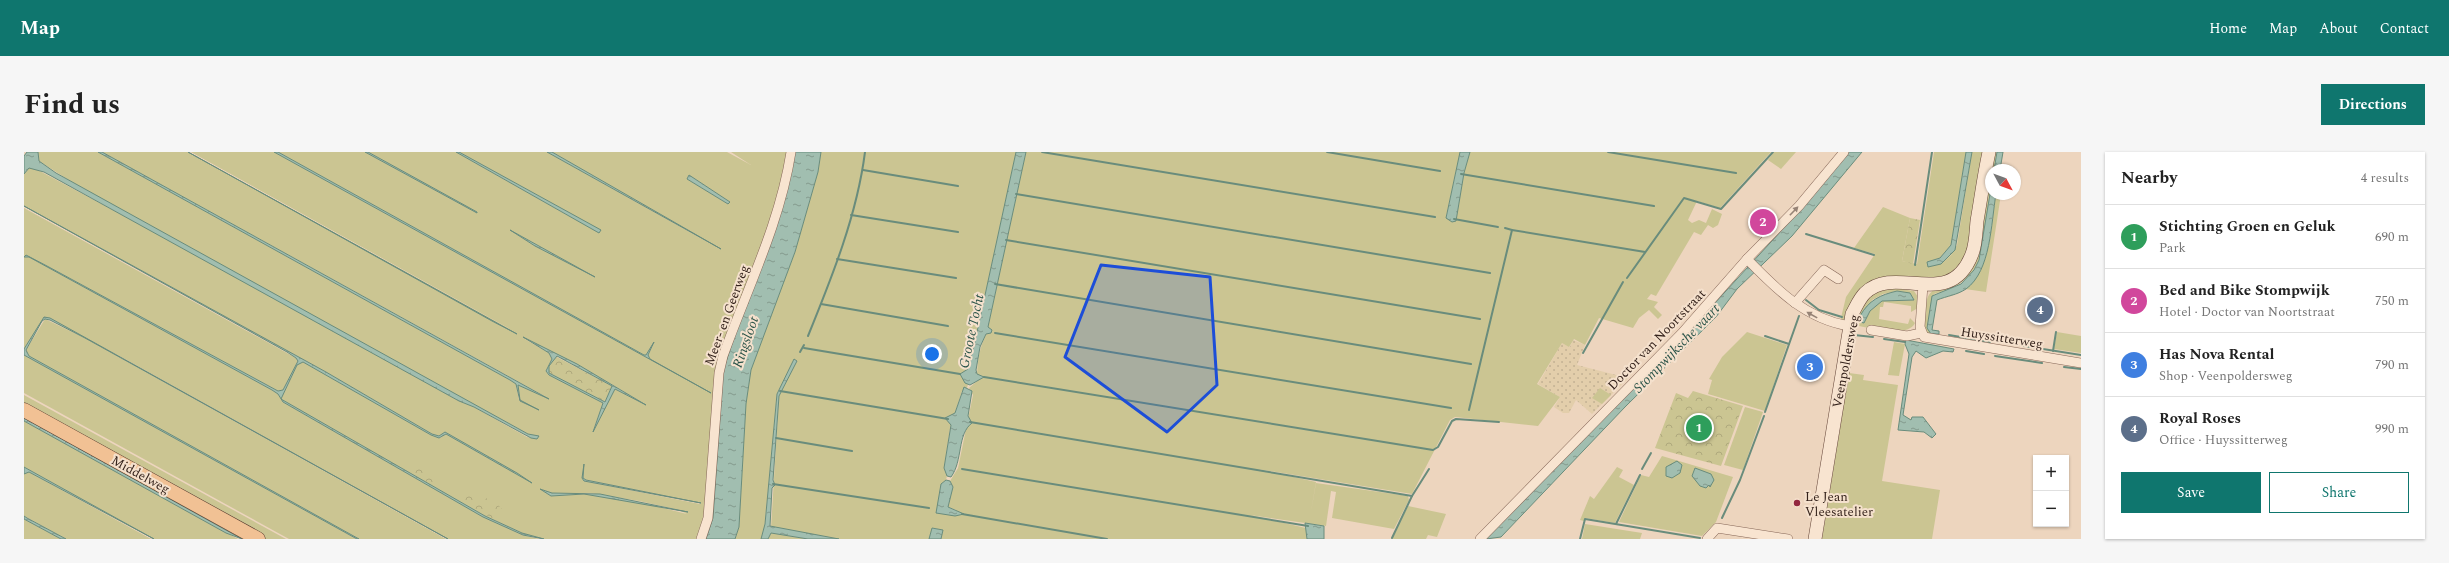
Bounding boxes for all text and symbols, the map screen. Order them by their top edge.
text: Map [20,14,60,43]
text: Home [2209,18,2247,39]
text: Map [2269,18,2297,39]
text: About [2319,18,2358,39]
text: Contact [2380,18,2429,39]
text: Find us [24,83,120,126]
button: Directions [2321,84,2425,125]
north arrow [1985,164,2021,200]
text: Nearby [2121,165,2177,191]
text: 4 results [2361,168,2409,188]
one-way arrow [1789,206,1799,216]
pin: 2 [1750,207,1776,237]
text: Stichting Groen en Geluk [2159,215,2336,238]
text: 1 [2130,227,2138,247]
text: 690 m [2375,227,2409,247]
text: Park [2159,238,2186,258]
street label: Meer- en Geerweg [699,262,755,369]
text: Bed and Bike Stompwijk [2159,279,2330,302]
street label: Doctor van Noortstraat [1603,284,1711,395]
water label: Groote Tocht [953,291,990,370]
text: 2 [2130,291,2138,311]
text: 750 m [2375,291,2409,311]
pin: 4 [2027,295,2053,325]
water label: Stompwijksche vaart [1628,299,1725,398]
text: Hotel · Doctor van Noortstraat [2159,302,2335,322]
one-way arrow [1806,312,1818,318]
water label: Ringsloot [727,313,764,371]
street label: Veenpoldersweg [1827,313,1865,410]
street label: Huyssitterweg [1959,322,2044,354]
text: Has Nova Rental [2159,343,2274,366]
your location [922,344,942,364]
pin: 3 [1797,352,1823,382]
text: 3 [2130,355,2138,375]
text: 790 m [2375,355,2409,375]
text: Shop · Veenpoldersweg [2159,366,2293,386]
text: Royal Roses [2159,407,2241,430]
pin: 1 [1686,413,1712,443]
text: 4 [2130,419,2138,439]
text: 990 m [2375,419,2409,439]
text: Office · Huyssitterweg [2159,430,2288,450]
street label: Middelweg [108,451,174,499]
map controls [2033,455,2069,527]
button: + [2033,455,2069,491]
button: Save [2121,472,2261,513]
button: Share [2269,472,2409,513]
place label: Le Jean Vleesatelier [1805,487,1873,522]
button: − [2033,491,2069,527]
marker: Le Jean Vleesatelier [1792,498,1802,508]

